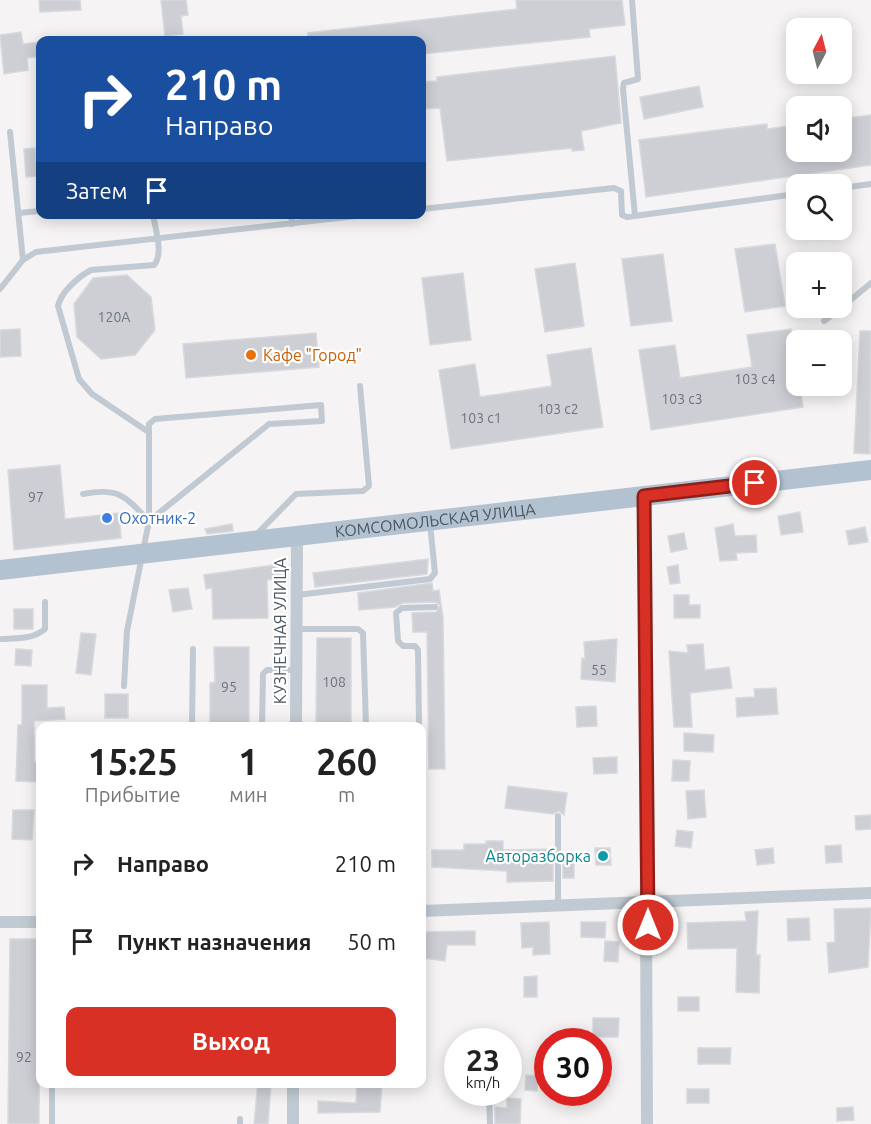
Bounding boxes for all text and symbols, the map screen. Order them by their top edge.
north arrow [786,18,852,84]
map controls [786,18,852,396]
icon: right [66,60,144,138]
text: 210 m [165,61,282,108]
button: sound [786,96,852,162]
text: Направо [165,110,274,140]
icon: arrive [140,174,173,207]
button: search [786,174,852,240]
text: Затем [66,178,128,203]
button: + [786,252,852,318]
house number: 120А [98,309,130,325]
button: − [786,330,852,396]
place label: Кафе "Город" [263,346,362,364]
marker: Кафе "Город" [244,348,258,362]
house number: 103 с4 [734,371,776,387]
house number: 103 с3 [661,391,703,407]
house number: 103 с2 [537,401,579,417]
house number: 103 с1 [460,410,502,426]
pin [729,457,780,508]
icon: arrive [738,466,771,499]
house number: 97 [28,489,44,505]
street label: КОМСОМОЛЬСКАЯ УЛИЦА [334,500,537,540]
place label: Охотник-2 [119,509,196,527]
marker: Охотник-2 [100,511,114,525]
street label: КУЗНЕЧНАЯ УЛИЦА [271,557,289,704]
house number: 55 [591,662,607,678]
house number: 108 [322,674,346,690]
house number: 95 [221,679,237,695]
text: 15:25 [88,741,178,782]
text: 1 [238,741,259,782]
text: 260 [316,741,377,782]
text: Прибытие [85,783,181,806]
text: мин [229,783,267,806]
text: m [338,783,355,806]
icon: right [66,847,99,880]
place label: Авторазборка [486,847,591,865]
marker: Авторазборка [596,849,610,863]
text: Направо [117,851,209,876]
text: 210 m [335,851,396,876]
position arrow [616,893,680,957]
icon: arrive [66,925,99,958]
text: Пункт назначения [117,929,311,954]
text: 50 m [347,929,396,954]
button: Выход [66,1007,396,1076]
speed limit sign: 30 [534,1028,612,1106]
text: 23 [466,1043,500,1077]
house number: 92 [16,1049,32,1065]
text: km/h [466,1074,500,1091]

